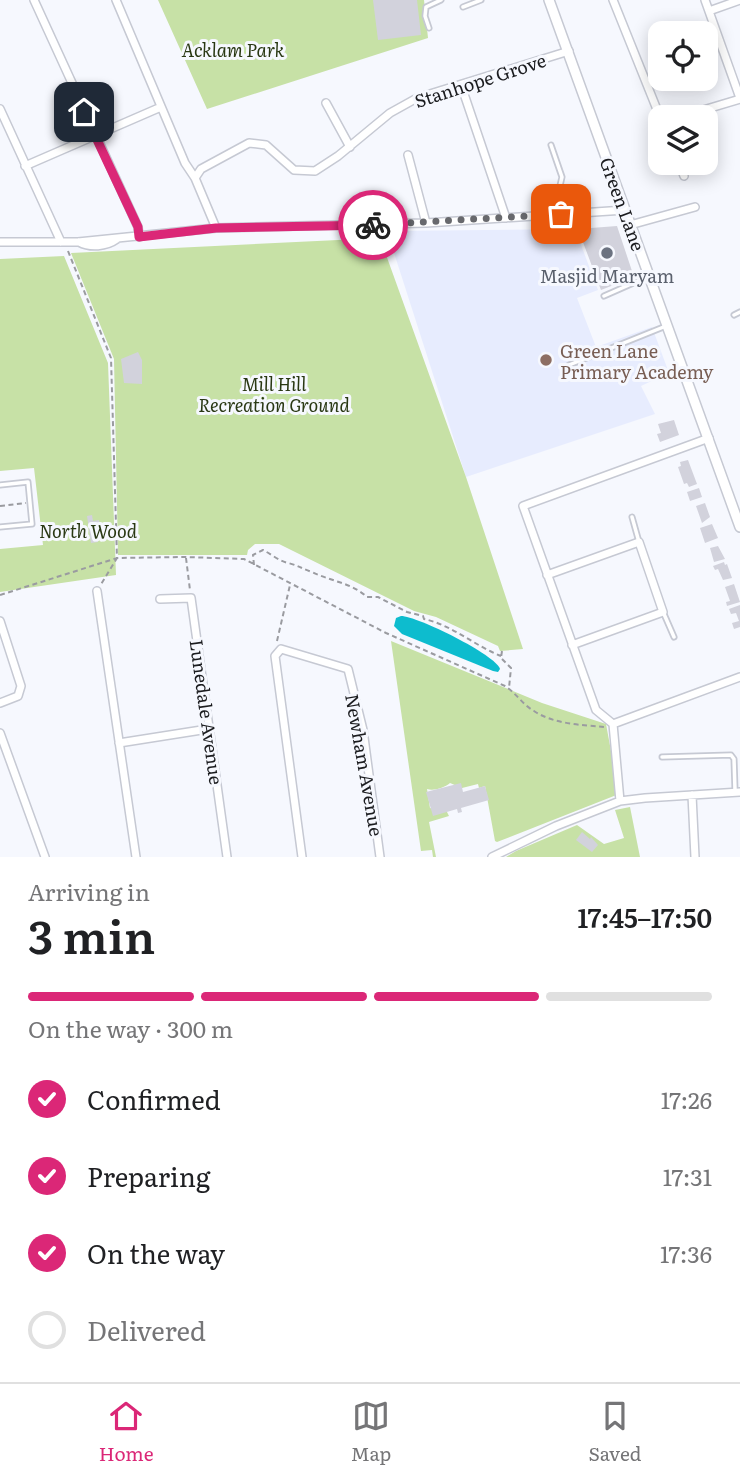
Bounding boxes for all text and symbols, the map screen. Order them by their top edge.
map controls [648,21,718,175]
button: locate [648,21,718,91]
park label: Acklam Park [182,36,285,63]
street label: Stanhope Grove [411,46,549,114]
pin [54,82,114,142]
icon: home [65,93,103,131]
button: layers [648,105,718,175]
street label: Green Lane [594,153,652,255]
pin [531,184,591,244]
courier [338,190,408,260]
icon: bag [542,195,580,233]
icon: bike [354,206,392,244]
marker: Masjid Maryam [599,245,615,261]
place label: Masjid Maryam [540,262,674,289]
place label: Green Lane Primary Academy [560,337,714,385]
marker: Green Lane Primary Academy [538,352,554,368]
park label: Mill Hill Recreation Ground [198,370,350,418]
park label: North Wood [39,517,138,544]
street label: Lunedale Avenue [183,638,231,786]
street label: Newham Avenue [339,692,391,838]
text: Arriving in [28,874,150,908]
text: 17:45–17:50 [578,897,712,936]
text: 3 min [28,900,155,968]
text: On the way · 300 m [28,1011,233,1045]
text: Confirmed [87,1079,221,1118]
icon: check [28,1080,66,1118]
text: 17:26 [661,1082,712,1116]
text: Preparing [87,1156,210,1195]
icon: check [28,1157,66,1195]
text: 17:31 [663,1159,712,1193]
text: On the way [87,1233,225,1272]
icon: check [28,1234,66,1272]
text: 17:36 [660,1236,712,1270]
text: Delivered [87,1310,206,1349]
tab: Home [99,1397,154,1467]
tab: Map [351,1397,391,1467]
tab: Saved [588,1397,641,1467]

